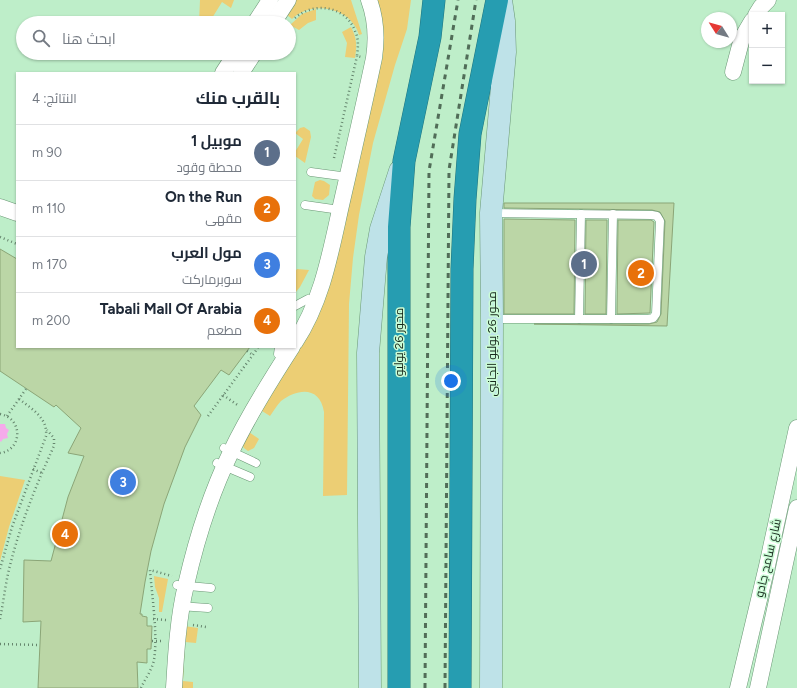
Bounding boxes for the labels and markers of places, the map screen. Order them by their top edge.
pin: 1 [571,249,597,279]
pin: 2 [628,258,654,288]
pin: 3 [110,467,136,497]
pin: 4 [52,519,78,549]

